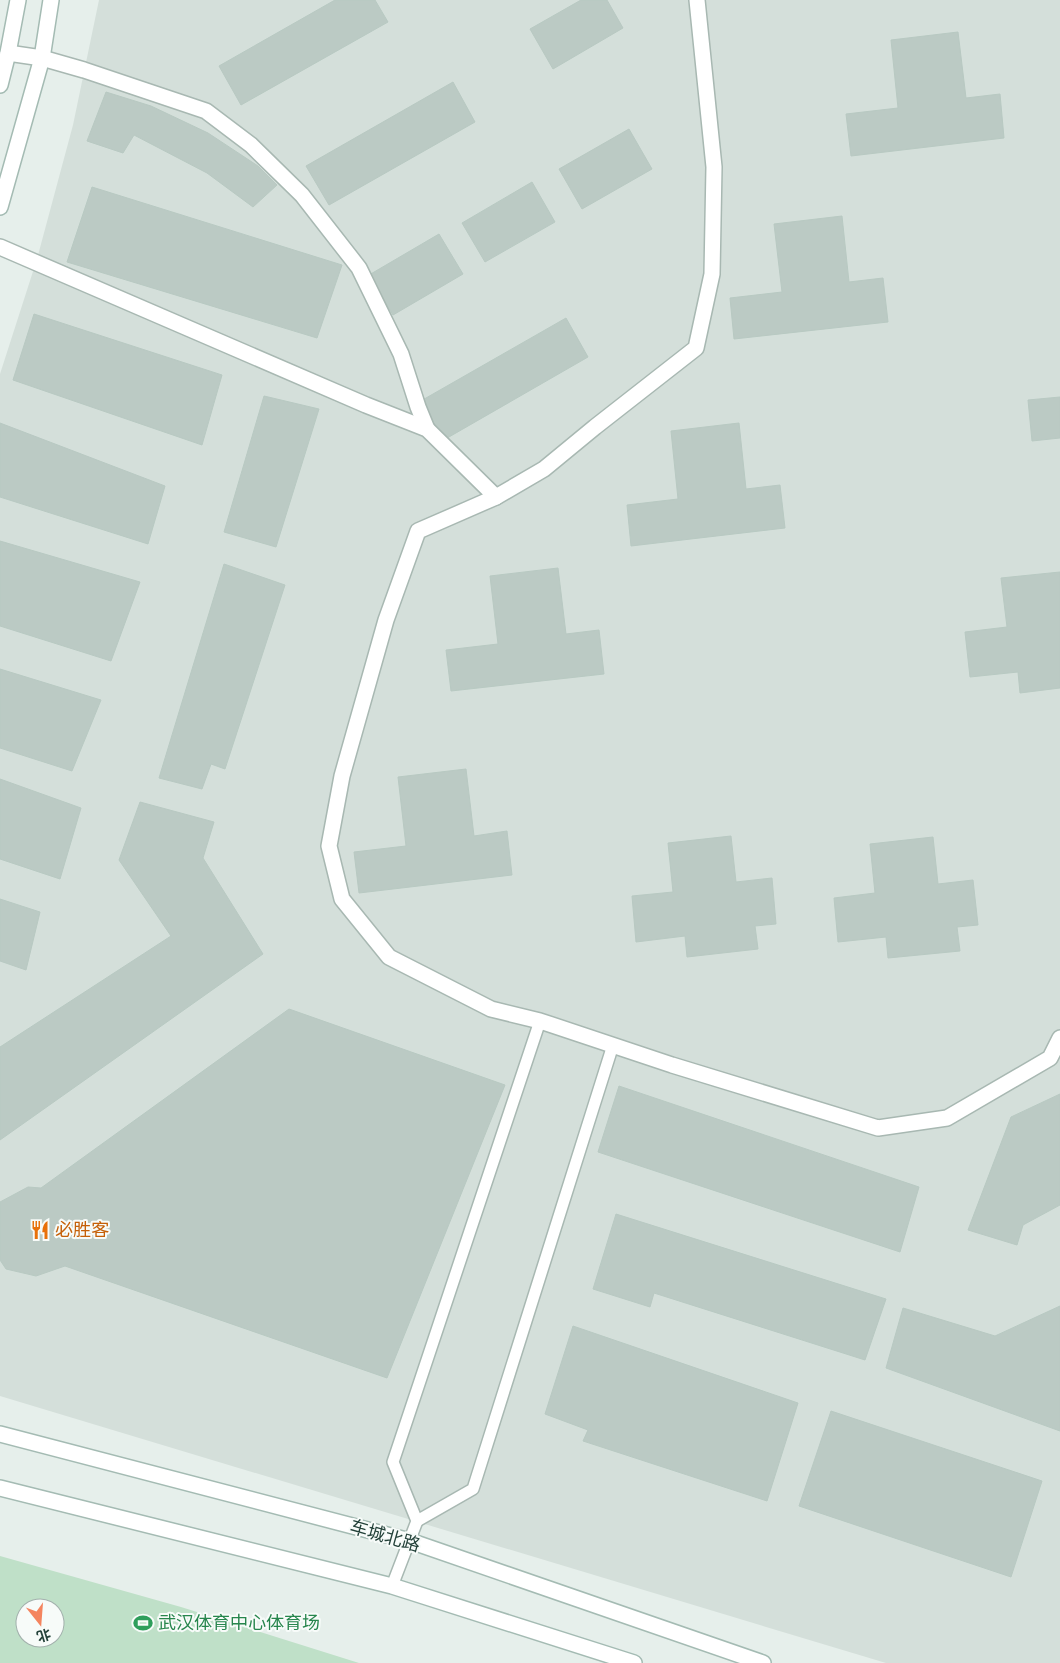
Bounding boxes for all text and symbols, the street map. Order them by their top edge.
restaurant icon: 必胜客 [29,1219,51,1241]
place label: 必胜客 [55,1219,109,1241]
street label: 车城北路 [347,1516,423,1556]
north arrow [15,1598,65,1648]
sports icon: 武汉体育中心体育场 [132,1612,154,1634]
place label: 武汉体育中心体育场 [158,1612,320,1634]
text: 北 [34,1625,53,1646]

